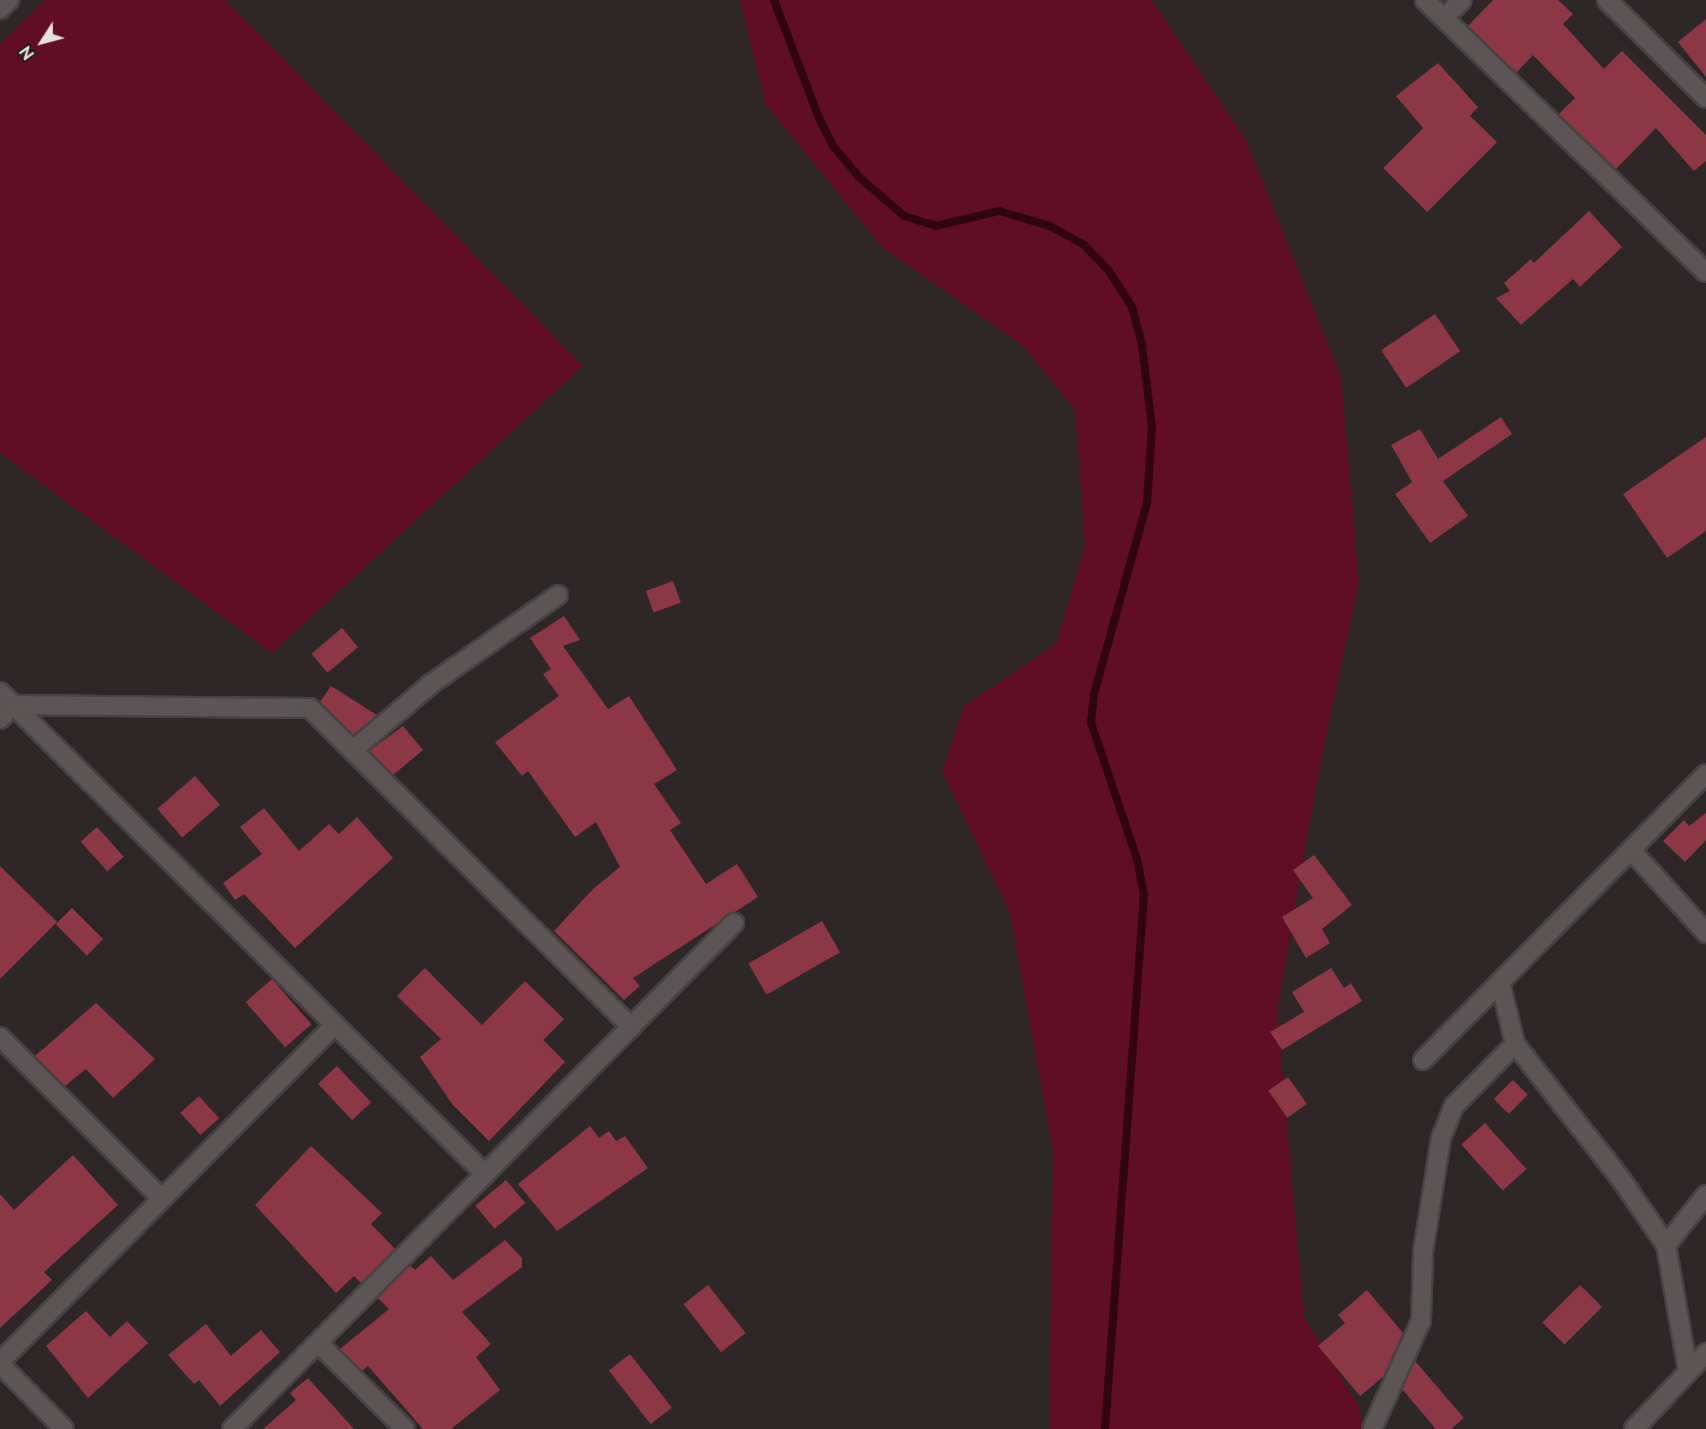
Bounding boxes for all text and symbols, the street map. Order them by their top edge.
north arrow [12,12,72,72]
text: N [16,42,38,63]

